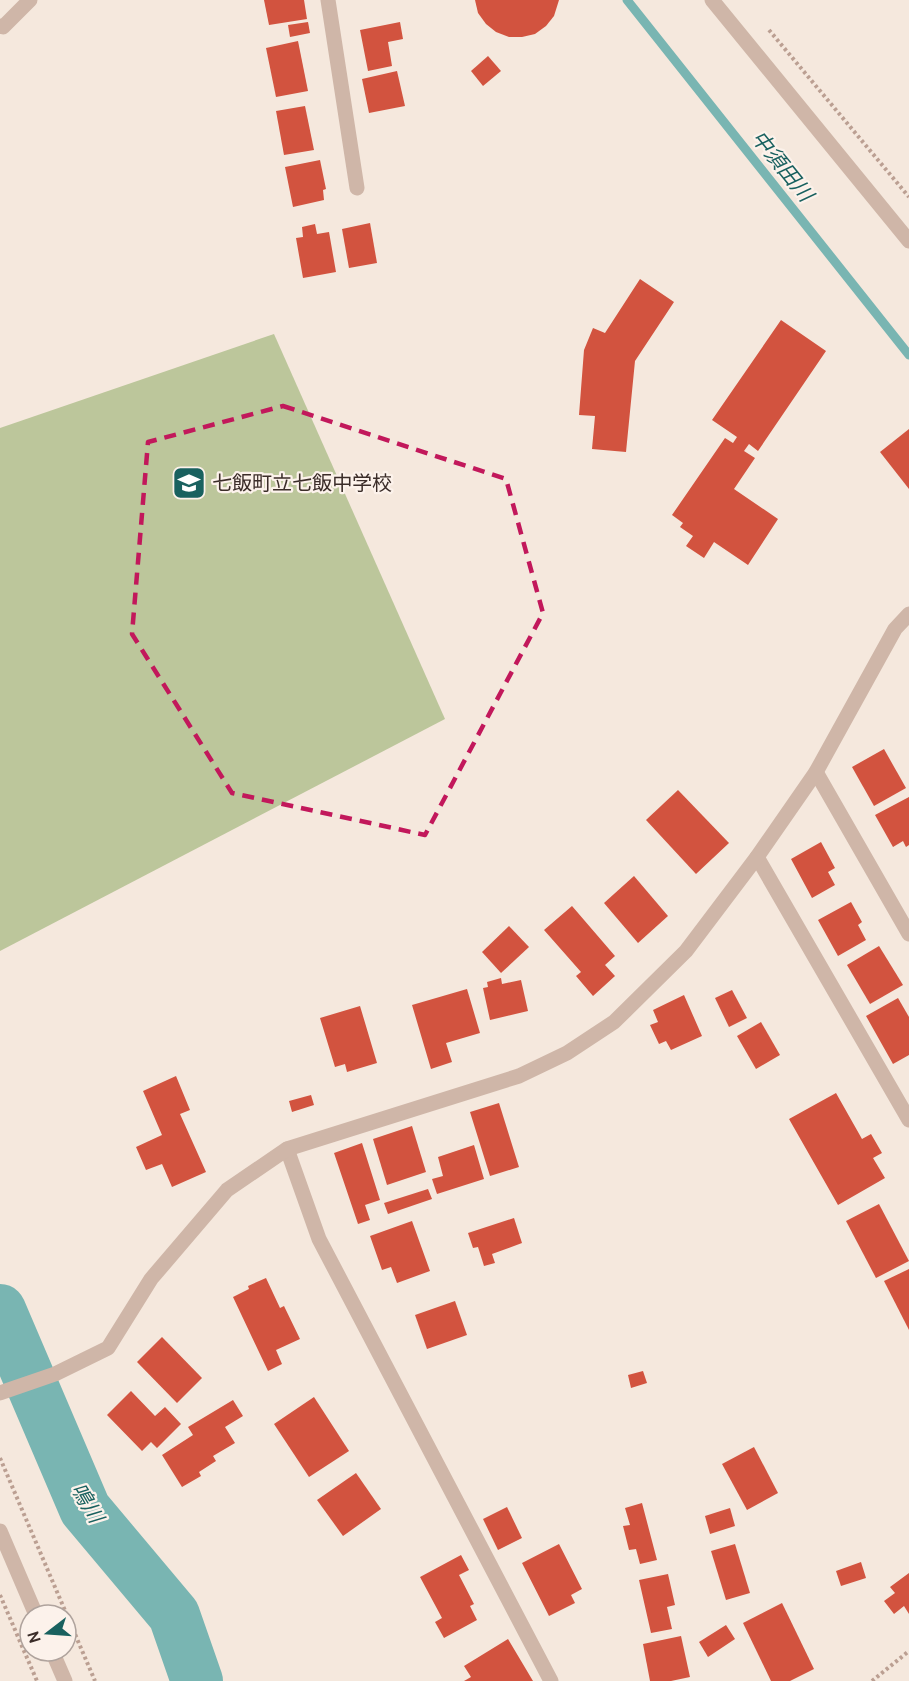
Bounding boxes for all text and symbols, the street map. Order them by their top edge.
water label: 中須田川 [746,125,820,208]
school or university icon: 七飯町立七飯中学校 [171,465,207,501]
place label: 七飯町立七飯中学校 [212,471,392,495]
water label: 鳴川 [66,1478,110,1529]
north arrow [18,1603,78,1663]
text: N [23,1629,45,1645]

